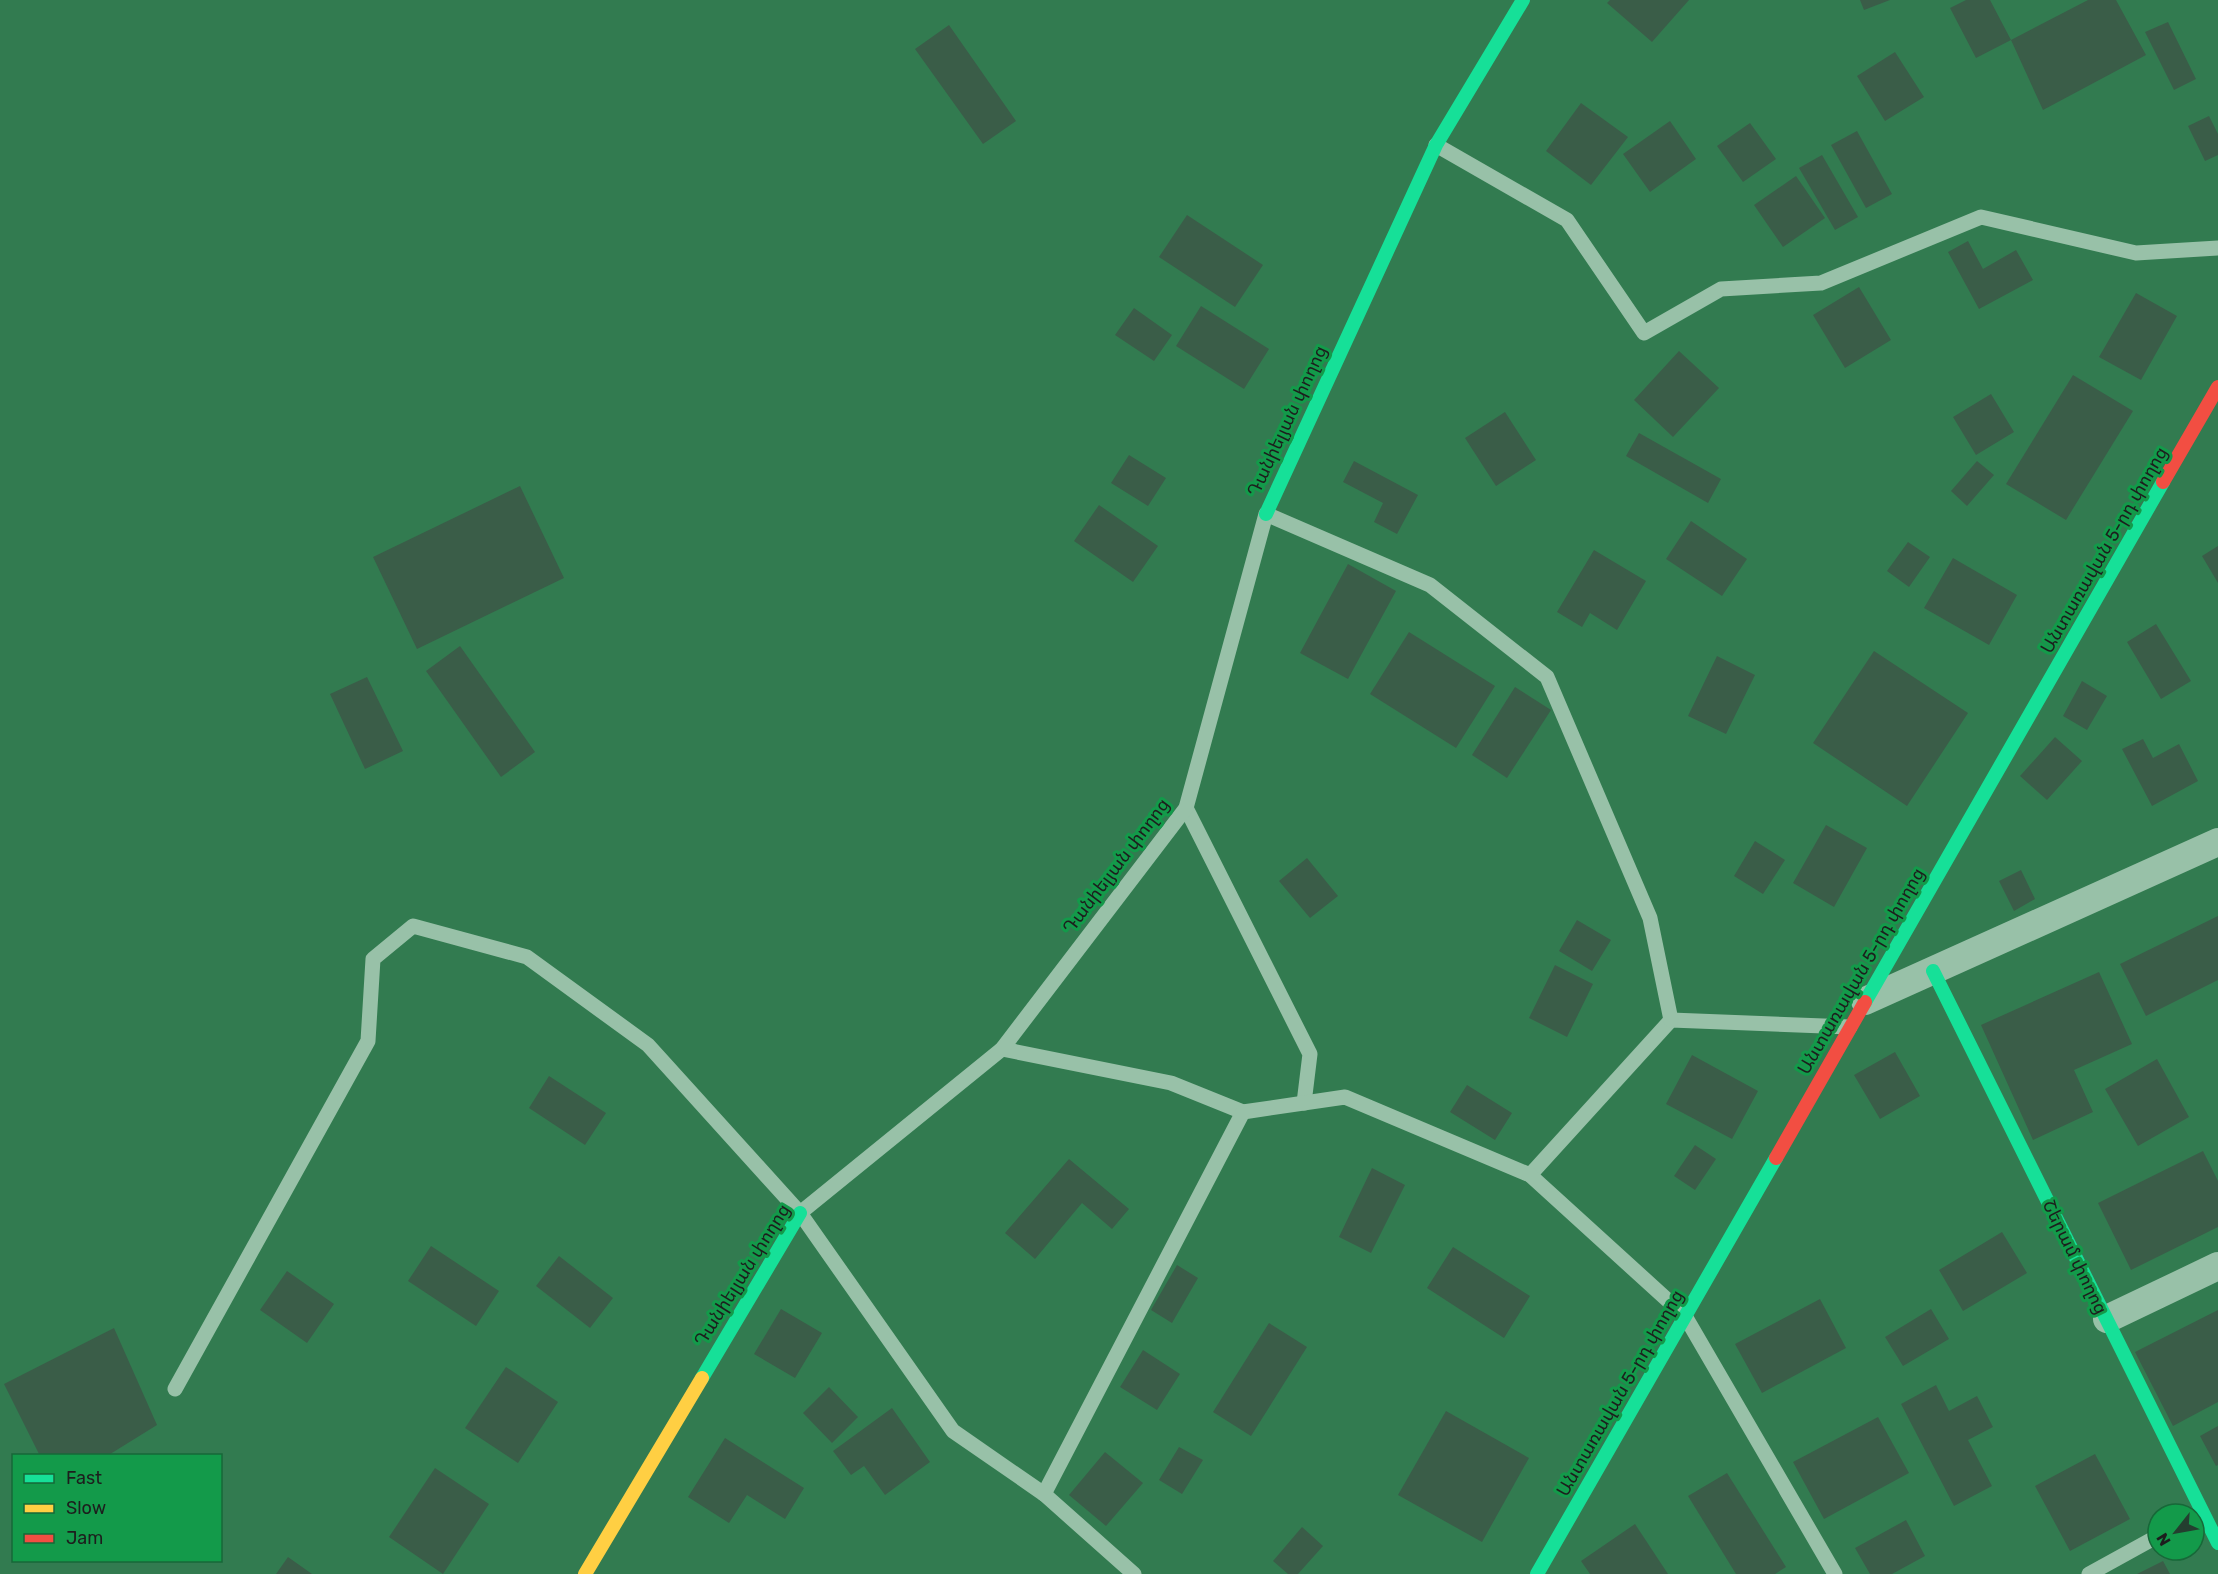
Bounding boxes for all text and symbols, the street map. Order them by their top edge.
street label: Դանիելյան փողոց [1242,342,1332,500]
street label: Անտառավան 5-րդ փողոց [2036,443,2172,657]
street label: Դանիելյան փողոց [1058,794,1174,938]
street label: Անտառավան 5-րդ փողոց [1793,864,1929,1078]
street label: Շերամ փողոց [2038,1196,2112,1318]
street label: Դանիելյան փողոց [689,1200,795,1350]
street label: Անտառավան 5-րդ փողոց [1552,1286,1688,1500]
legend [12,1454,222,1562]
text: Fast [66,1467,102,1489]
text: Slow [66,1497,106,1519]
north arrow [2146,1502,2206,1562]
text: Jam [66,1527,103,1549]
text: N [2152,1530,2175,1549]

